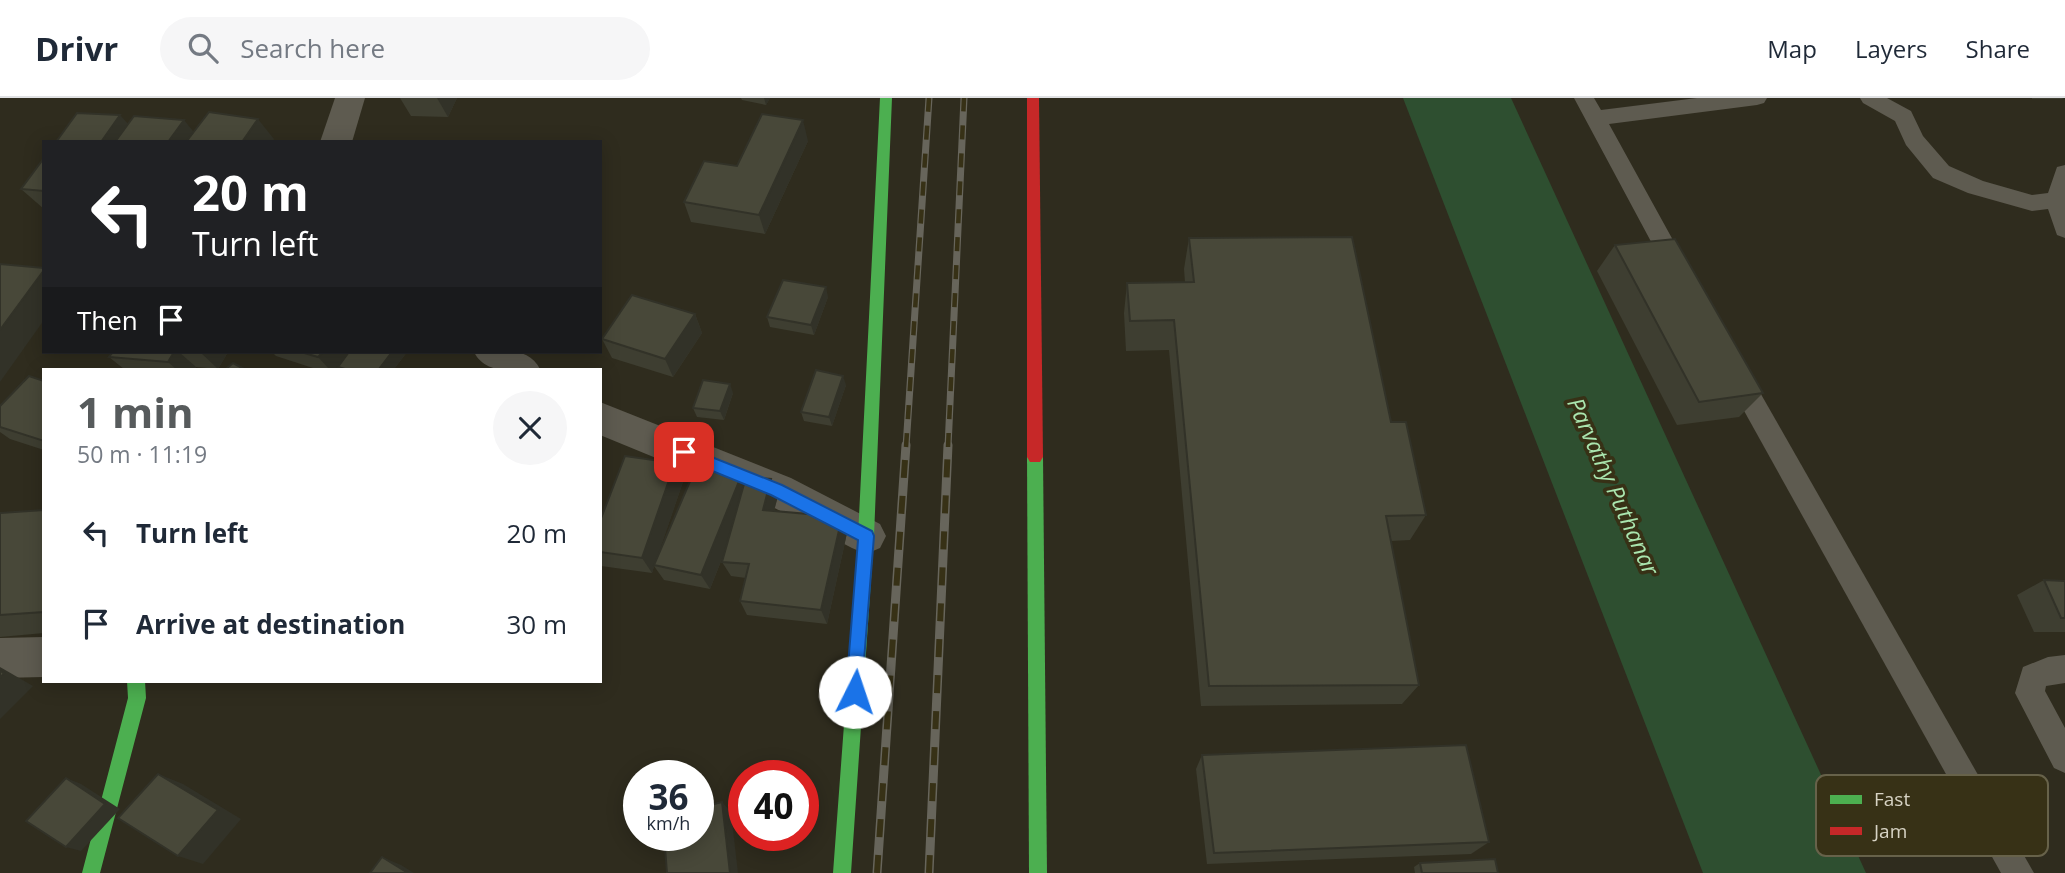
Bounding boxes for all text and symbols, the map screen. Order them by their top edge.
search box [160,17,650,80]
text: Drivr [35,26,118,71]
icon: search [184,29,222,67]
text: Search here [240,30,385,66]
text: Map [1767,32,1817,65]
text: Layers [1855,32,1928,65]
text: Share [1966,32,2030,65]
text: 20 m [192,159,309,225]
icon: left [77,168,168,259]
text: Turn left [192,222,318,265]
icon: arrive [152,301,190,339]
text: Then [77,302,138,338]
text: 1 min [77,383,194,440]
button: close [493,391,567,465]
water label: Parvathy Puthanar [1560,392,1668,581]
pin [654,422,714,482]
icon: arrive [665,433,703,471]
text: 50 m · 11:19 [77,438,207,470]
icon: left [77,514,115,552]
text: Turn left [136,515,248,551]
text: 20 m [506,515,567,551]
icon: arrive [77,605,115,643]
text: Arrive at destination [136,606,405,642]
text: 30 m [506,606,567,642]
position arrow [818,655,892,729]
speed limit sign: 40 [728,760,819,851]
text: 36 [648,773,689,820]
legend [1816,775,2048,856]
text: Fast [1874,786,1910,812]
text: km/h [647,811,690,835]
text: Jam [1872,818,1907,844]

